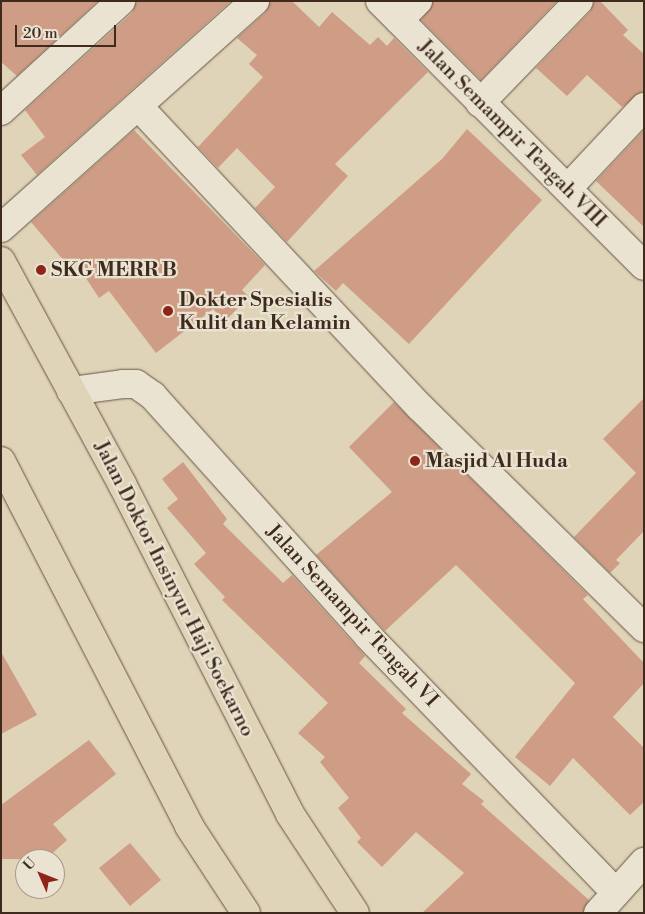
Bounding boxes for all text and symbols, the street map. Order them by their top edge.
scale bar [18,15,119,47]
text: 20 m [23,24,58,43]
street label: Jalan Semampir Tengah VIII [413,35,611,233]
place label: SKG MERR B [51,258,177,282]
marker: SKG MERR B [35,264,47,276]
place label: Dokter Spesialis Kulit dan Kelamin [179,288,351,335]
marker: Dokter Spesialis Kulit dan Kelamin [161,304,175,318]
street label: Jalan Doktor Insinyur Haji Soekarno [89,437,259,741]
place label: Masjid Al Huda [425,449,568,473]
marker: Masjid Al Huda [409,455,421,467]
street label: Jalan Semampir Tengah VI [261,520,443,712]
north arrow [15,849,65,899]
text: U [20,854,40,874]

